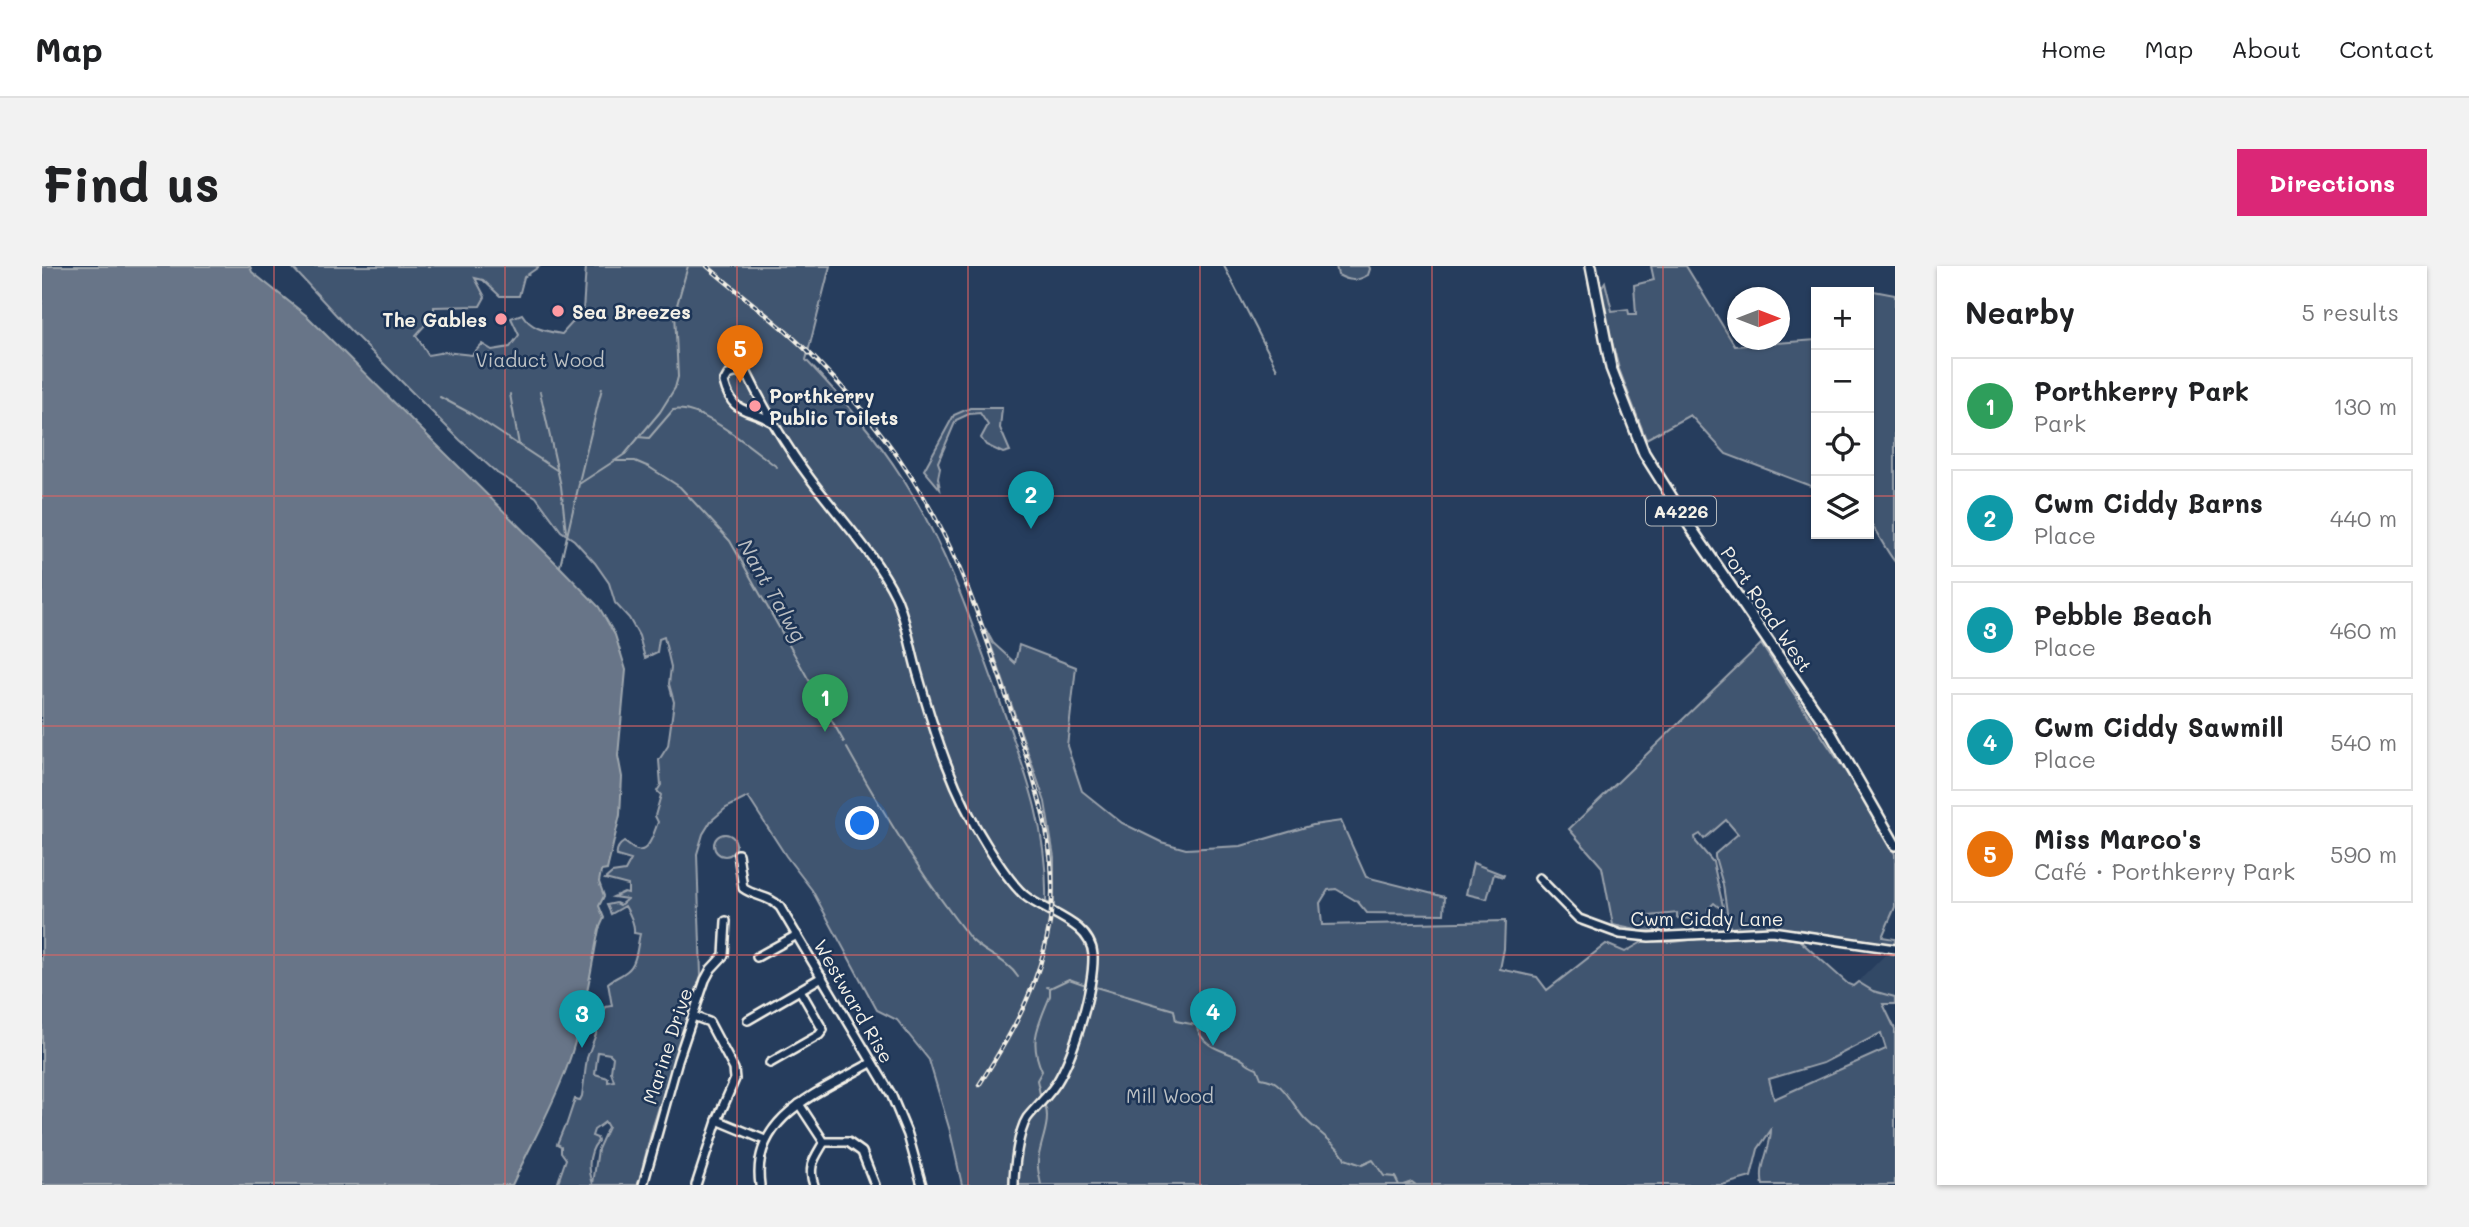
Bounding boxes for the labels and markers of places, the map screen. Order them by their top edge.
place label: Sea Breezes [572,299,691,324]
marker: Sea Breezes [550,303,566,319]
place label: The Gables [382,307,487,332]
marker: The Gables [493,311,509,327]
pin: 5 [717,325,763,383]
place label: Porthkerry Public Toilets [769,383,898,430]
marker: Porthkerry Public Toilets [747,398,763,414]
pin: 2 [1008,471,1054,529]
pin: 1 [802,674,848,732]
pin: 4 [1190,988,1236,1046]
pin: 3 [559,990,605,1048]

